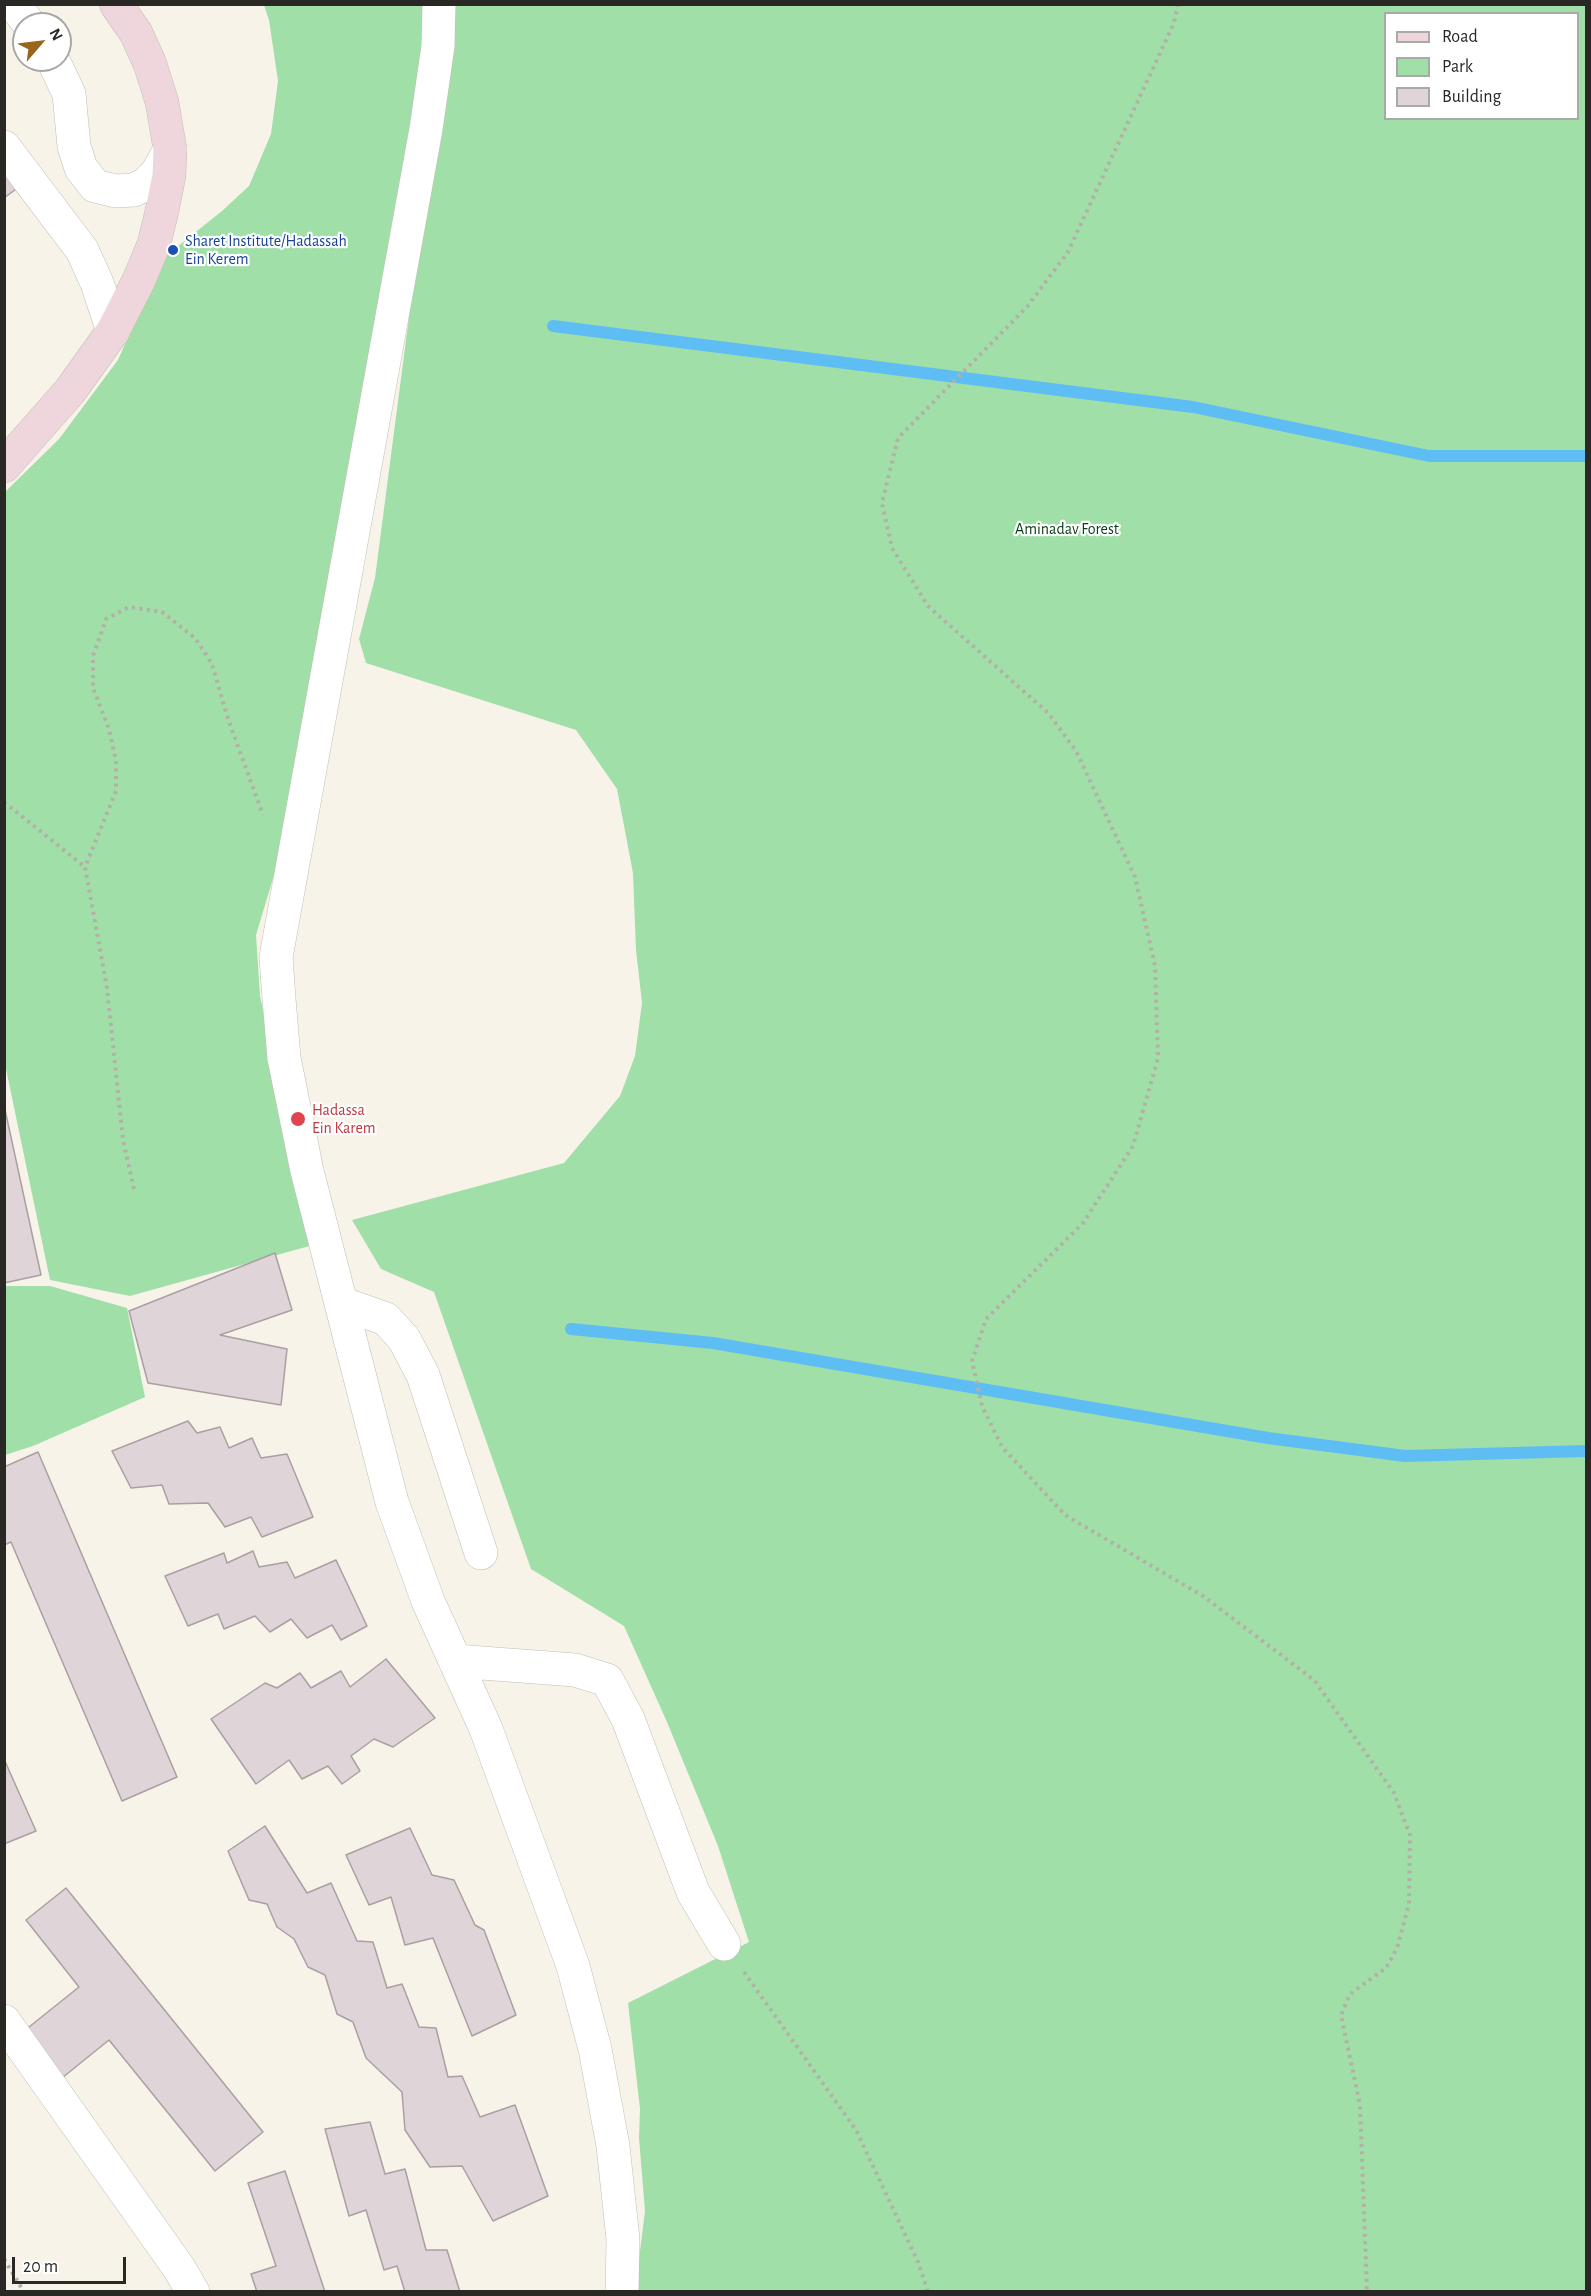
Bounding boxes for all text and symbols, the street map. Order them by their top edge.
north arrow [12,12,72,72]
legend [1384,12,1579,120]
text: N [46,26,66,43]
text: Road [1442,28,1478,46]
text: Park [1442,58,1473,76]
text: Building [1442,88,1501,106]
place label: Sharet Institute/Hadassah Ein Kerem [185,231,347,269]
marker: Sharet Institute/Hadassah Ein Kerem [166,243,180,257]
park label: Aminadav Forest [1015,519,1119,539]
place label: Hadassa Ein Karem [312,1100,376,1138]
marker: Hadassa Ein Karem [289,1110,307,1128]
scale bar [15,2245,129,2283]
text: 20 m [23,2258,58,2276]

